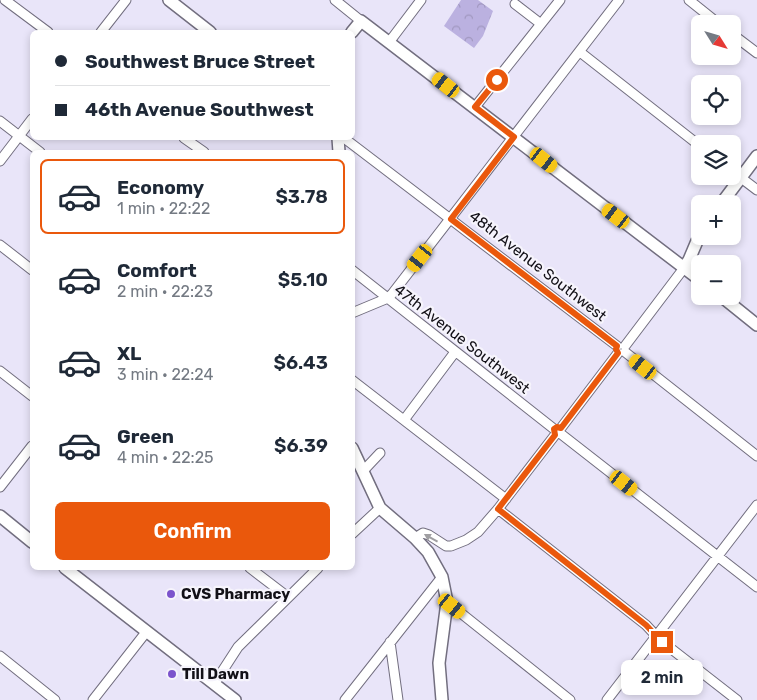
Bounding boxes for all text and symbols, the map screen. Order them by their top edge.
north arrow [691,15,741,65]
map controls [691,15,741,305]
text: Southwest Bruce Street [85,50,315,73]
route start [486,69,508,91]
car [429,70,462,100]
button: locate [691,75,741,125]
text: 46th Avenue Southwest [85,98,314,121]
button: layers [691,135,741,185]
car [527,145,560,175]
icon: car [57,174,102,219]
text: Economy [117,176,204,199]
text: $3.78 [275,185,328,208]
button: + [691,195,741,245]
text: 1 min · 22:22 [117,199,210,218]
car [599,201,632,231]
street label: 48th Avenue Southwest [466,207,610,325]
car [404,242,435,274]
button: − [691,255,741,305]
icon: car [57,257,102,302]
text: Comfort [117,259,197,282]
text: $5.10 [278,268,328,291]
street label: 47th Avenue Southwest [391,281,533,398]
text: 2 min · 22:23 [117,282,213,301]
icon: car [57,340,102,385]
text: XL [117,342,141,365]
text: $6.43 [273,351,328,374]
car [626,352,659,382]
text: 3 min · 22:24 [117,365,214,384]
icon: car [57,423,102,468]
text: Green [117,425,174,448]
text: $6.39 [274,434,328,457]
text: 4 min · 22:25 [117,448,214,467]
car [607,468,640,498]
button: Confirm [55,502,330,560]
one-way arrow [425,533,438,542]
place label: CVS Pharmacy [181,585,290,603]
marker: CVS Pharmacy [165,588,177,600]
car [435,591,468,621]
route end [651,631,673,653]
callout: 2 min [621,660,703,694]
place label: Till Dawn [182,665,249,683]
marker: Till Dawn [166,668,178,680]
text: 2 min [641,668,683,687]

